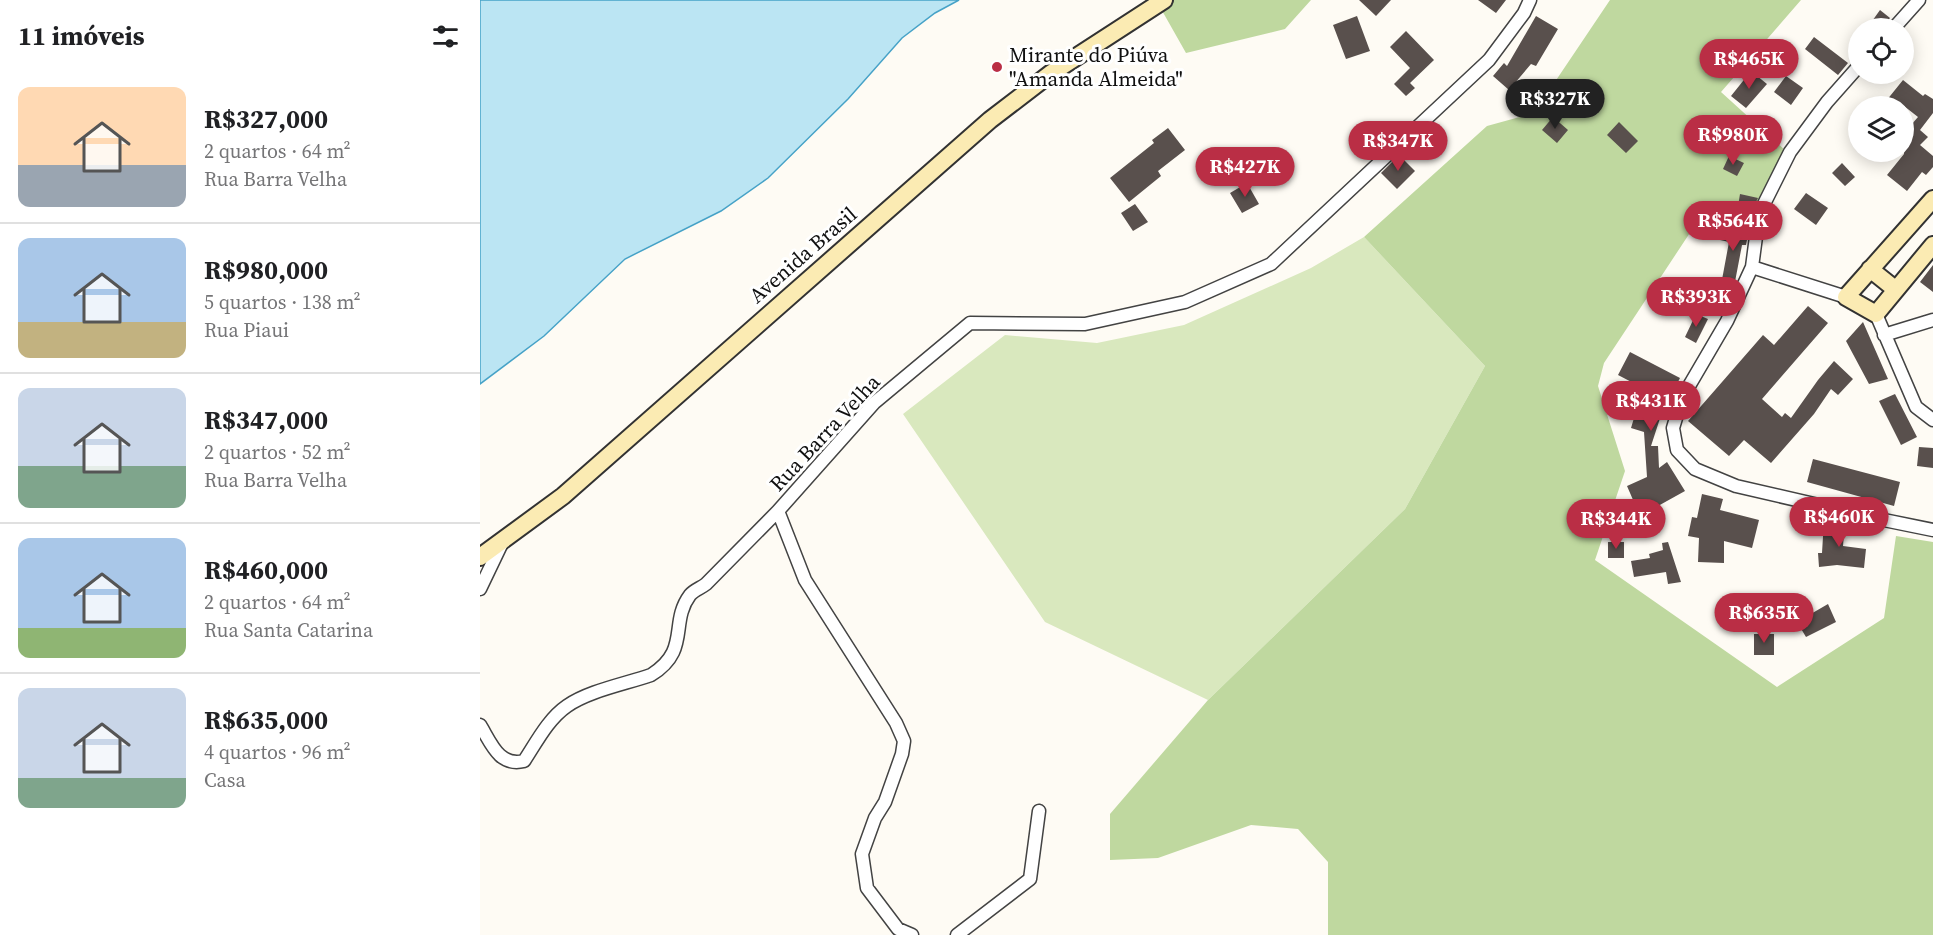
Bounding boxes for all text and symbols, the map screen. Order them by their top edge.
text: 11 imóveis [18,18,145,54]
map controls [1848,18,1914,162]
button: locate [1848,18,1914,84]
icon: filters [429,20,462,53]
pin: R$465K [1700,39,1798,90]
place label: Mirante do Piúva "Amanda Almeida" [1009,40,1183,93]
text: R$465K [1714,44,1784,72]
marker: Mirante do Piúva "Amanda Almeida" [990,60,1004,74]
pin: R$327K [1506,79,1604,130]
text: R$327K [1520,84,1590,112]
button: layers [1848,96,1914,162]
text: R$327,000 [204,101,328,137]
icon: home [66,111,138,183]
pin: R$980K [1684,115,1782,166]
text: R$980K [1698,120,1768,148]
pin: R$347K [1349,121,1447,172]
text: R$347K [1363,126,1433,154]
text: 2 quartos · 64 m² [204,137,351,165]
pin: R$427K [1196,147,1294,198]
text: R$427K [1210,152,1280,180]
text: Rua Barra Velha [204,165,347,193]
street label: Avenida Brasil [743,200,863,310]
pin: R$564K [1684,201,1782,252]
text: R$564K [1698,206,1768,234]
text: R$980,000 [204,252,328,288]
icon: home [66,262,138,334]
pin: R$393K [1647,277,1745,328]
text: R$393K [1661,282,1731,310]
text: 5 quartos · 138 m² [204,288,361,316]
text: Rua Piaui [204,316,289,344]
street label: Rua Barra Velha [763,368,887,498]
pin: R$431K [1602,381,1700,432]
text: R$431K [1616,386,1686,414]
text: R$347,000 [204,402,328,438]
icon: home [66,412,138,484]
text: 2 quartos · 52 m² [204,438,351,466]
text: Rua Barra Velha [204,466,347,494]
pin: R$460K [1790,497,1888,548]
pin: R$344K [1567,499,1665,550]
text: R$460K [1804,502,1874,530]
text: R$344K [1581,504,1651,532]
text: R$460,000 [204,552,328,588]
icon: home [66,562,138,634]
text: 2 quartos · 64 m² [204,588,351,616]
pin: R$635K [1715,593,1813,644]
text: R$635K [1729,598,1799,626]
text: Rua Santa Catarina [204,616,373,644]
text: R$635,000 [204,702,328,738]
icon: home [66,712,138,784]
text: 4 quartos · 96 m² [204,738,351,766]
text: Casa [204,766,246,794]

